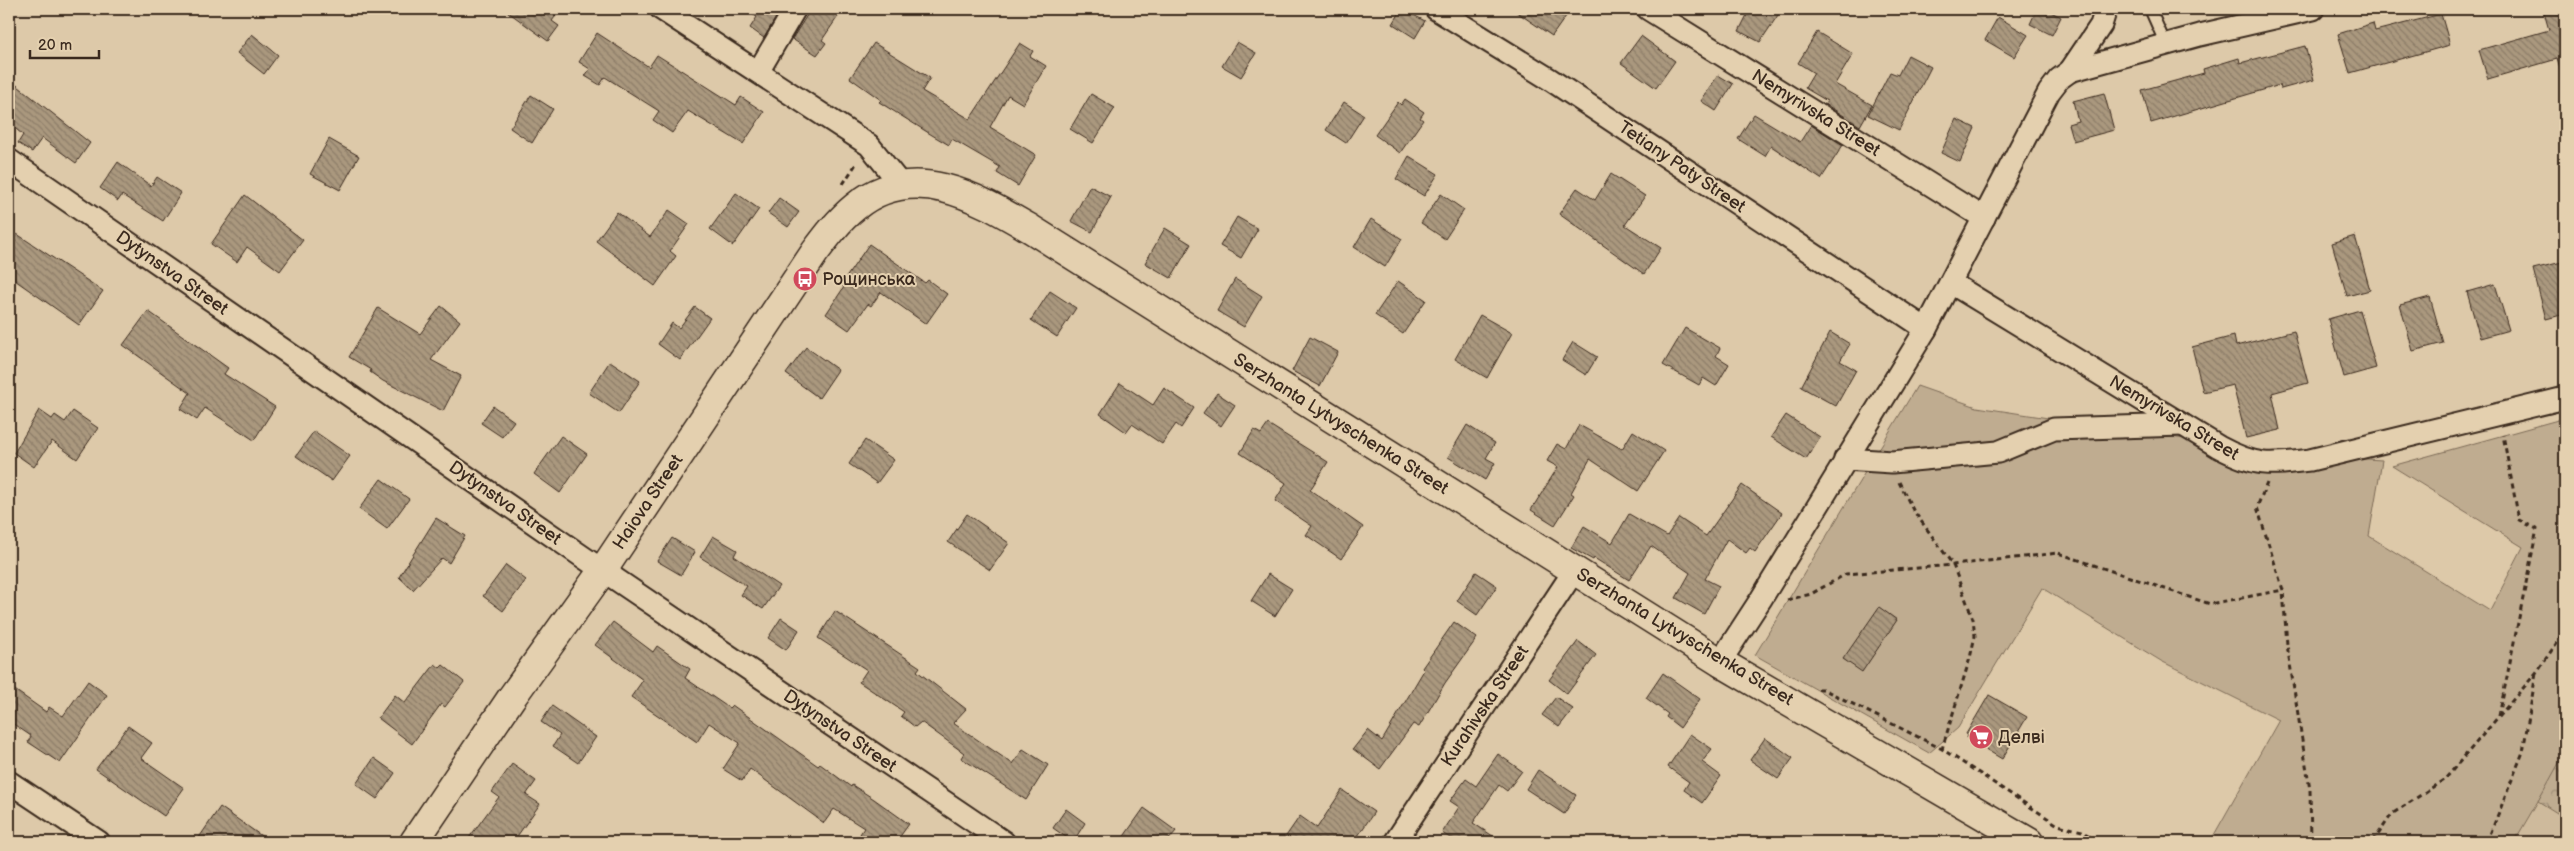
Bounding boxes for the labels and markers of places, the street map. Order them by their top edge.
bus stop icon: Рощинська [792,266,818,292]
place label: Рощинська [822,269,916,290]
supermarket icon: Делві [1968,724,1994,750]
place label: Делві [1998,727,2045,748]

